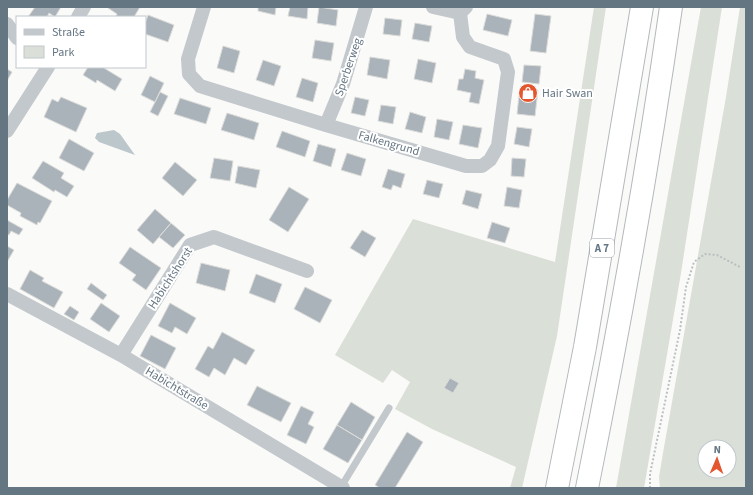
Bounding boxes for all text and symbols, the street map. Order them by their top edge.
legend [16,16,146,68]
text: Straße [52,24,85,41]
street label: Sperberweg [331,36,366,99]
text: Park [52,44,74,61]
shop icon: Hair Swan [517,82,539,104]
place label: Hair Swan [542,85,593,102]
street label: Falkengrund [356,127,421,160]
road number: A 7 [590,239,614,257]
street label: Habichtshorst [144,244,197,312]
street label: Habichtstraße [142,363,212,414]
north arrow [697,439,737,479]
text: N [713,442,721,457]

